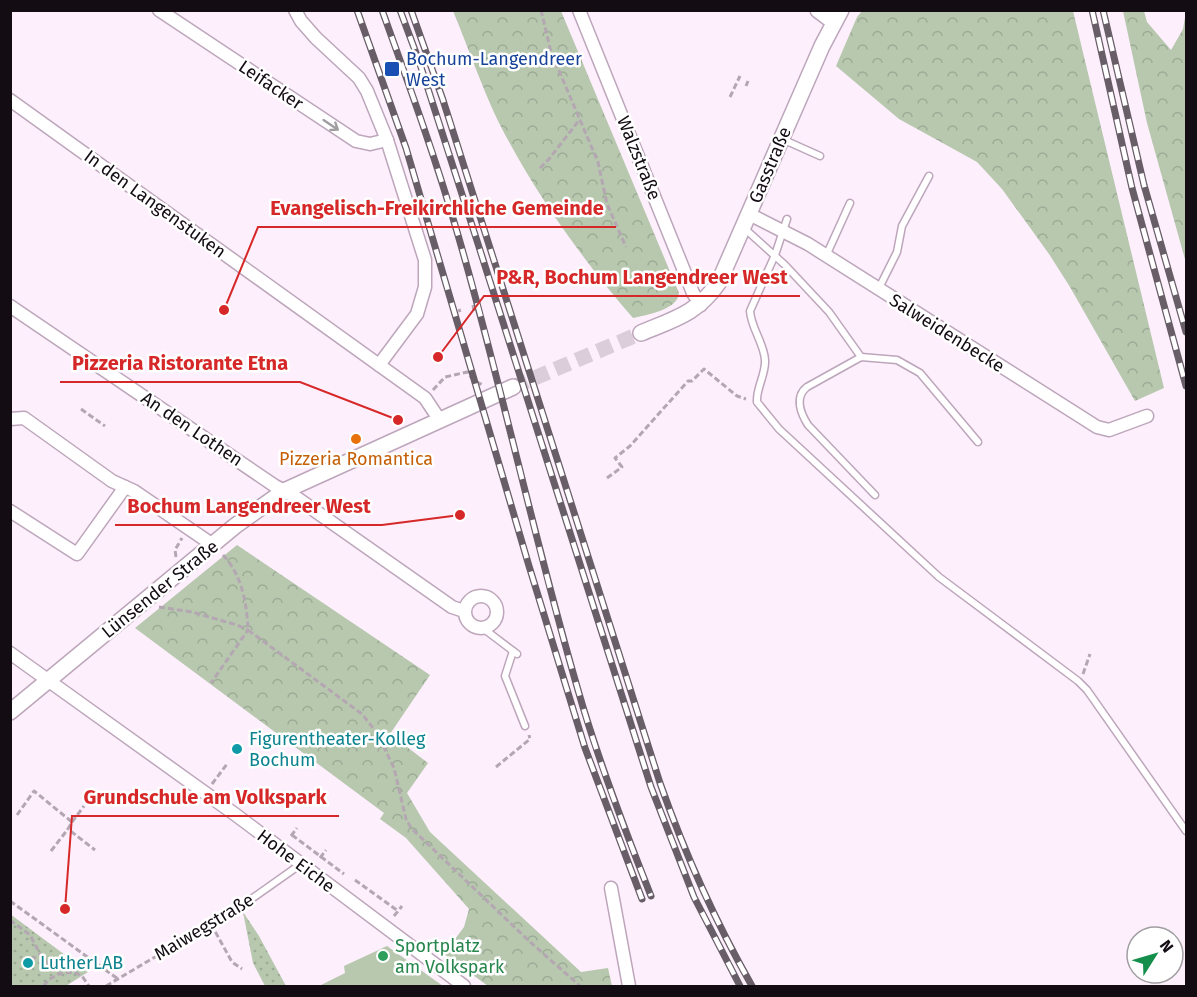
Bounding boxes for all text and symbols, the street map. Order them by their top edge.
place label: Bochum-Langendreer West [406,48,582,91]
street label: Leifacker [234,55,308,115]
marker: Bochum-Langendreer West [383,60,401,78]
street label: Walzstraße [612,113,666,203]
one-way arrow [322,119,339,131]
street label: Gasstraße [744,124,796,206]
street label: In den Langenstuken [80,145,230,263]
callout: Evangelisch-Freikirchliche Gemeinde [258,189,616,227]
text: Evangelisch-Freikirchliche Gemeinde [270,196,604,220]
callout: P&R, Bochum Langendreer West [484,258,800,296]
text: P&R, Bochum Langendreer West [496,265,788,289]
street label: Salweidenbecke [885,289,1009,377]
callout: Pizzeria Ristorante Etna [60,344,300,382]
text: Pizzeria Ristorante Etna [72,351,288,375]
street label: An den Lothen [137,387,247,471]
marker: Pizzeria Romantica [349,432,363,446]
place label: Pizzeria Romantica [279,448,433,470]
callout: Bochum Langendreer West [115,487,382,525]
text: Bochum Langendreer West [127,494,371,518]
street label: Lünsender Straße [97,535,223,643]
place label: Figurentheater-Kolleg Bochum [249,728,426,771]
marker: Figurentheater-Kolleg Bochum [230,742,244,756]
callout: Grundschule am Volkspark [72,778,339,816]
text: Grundschule am Volkspark [83,785,328,809]
street label: Hohe Eiche [253,825,339,897]
street label: Maiwegstraße [150,889,258,965]
north arrow [1125,925,1185,985]
place label: Sportplatz am Volkspark [395,935,505,978]
text: N [1156,936,1177,956]
marker: Sportplatz am Volkspark [376,949,390,963]
place label: LutherLAB [40,952,123,974]
marker: LutherLAB [21,956,35,970]

